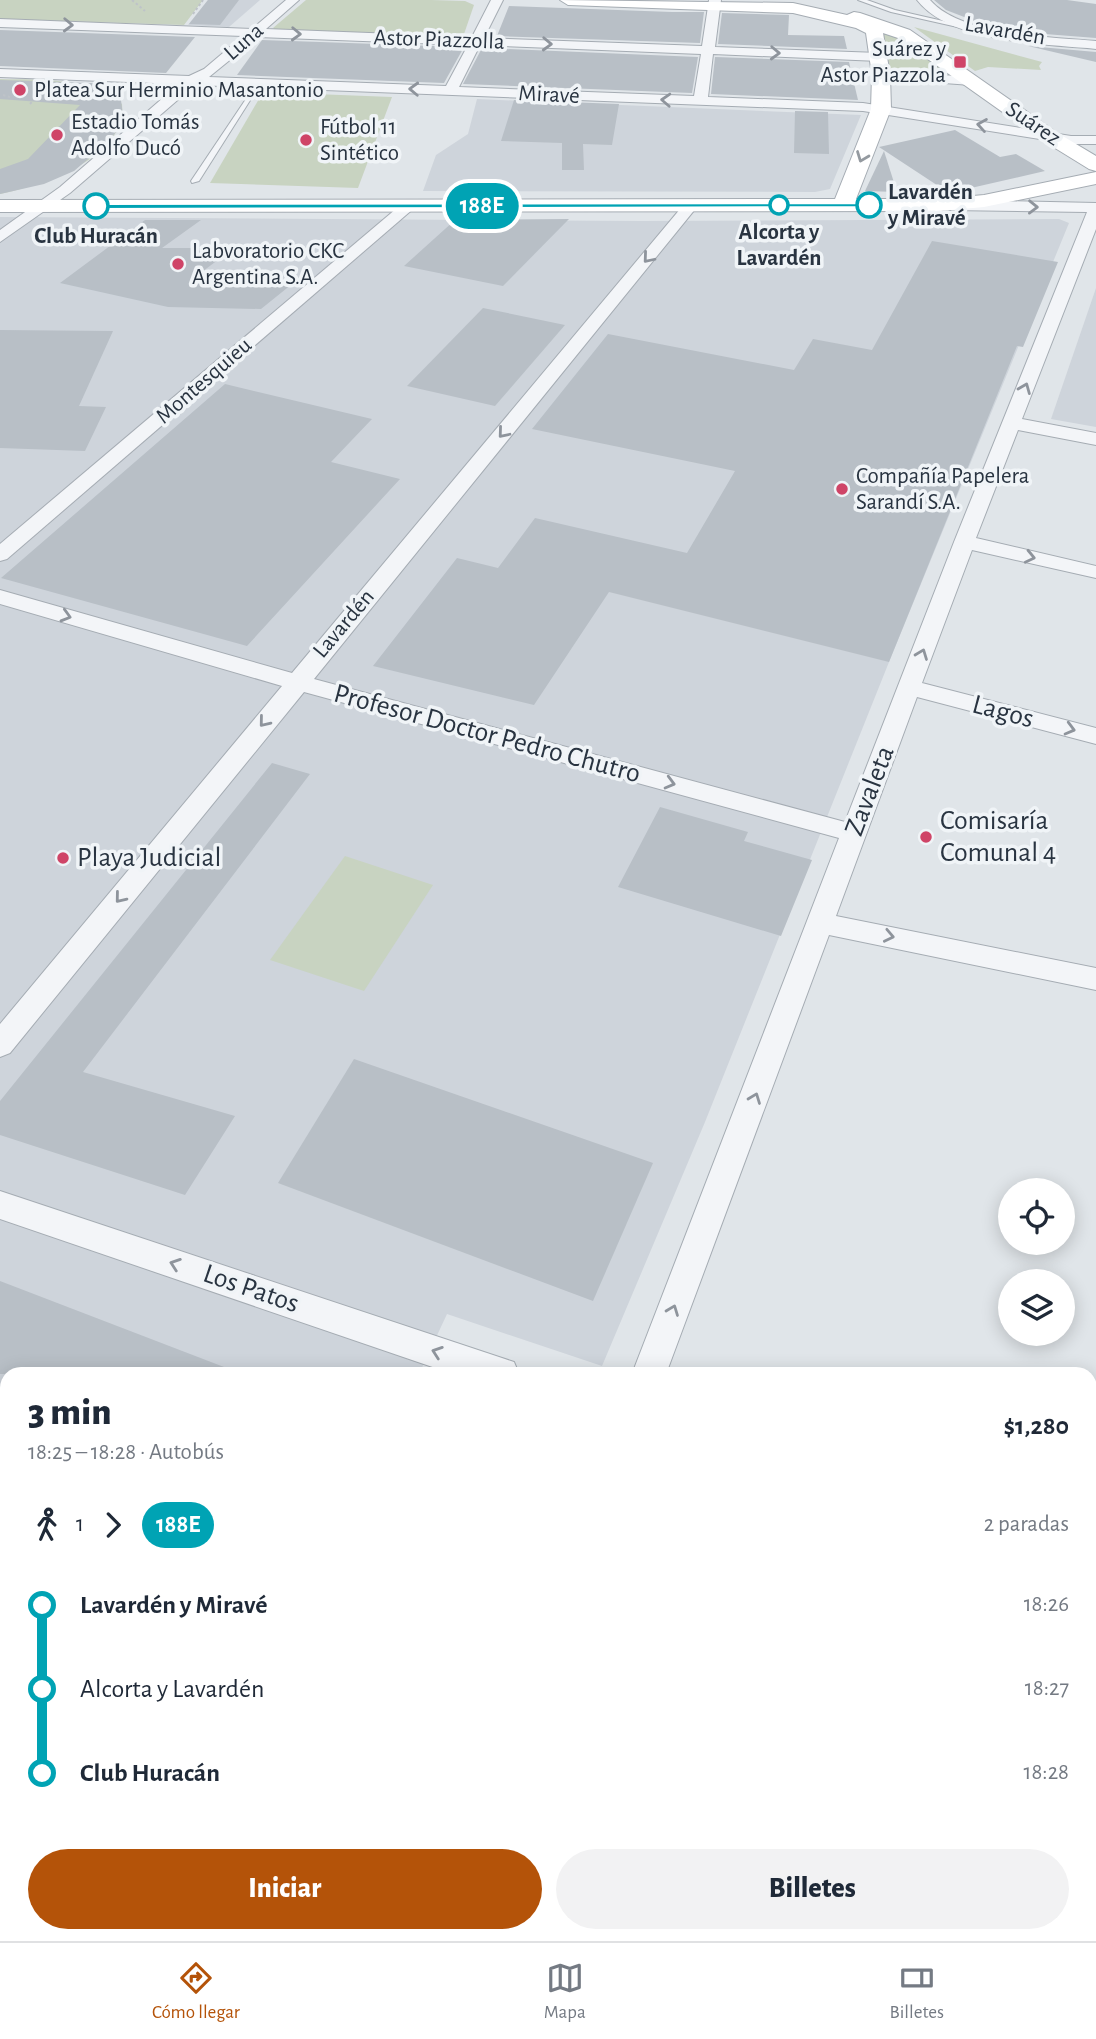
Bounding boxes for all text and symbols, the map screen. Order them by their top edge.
street label: Lavardén [963,13,1047,49]
one-way arrow [63,17,74,33]
street label: Luna [220,19,268,65]
street label: Astor Piazzolla [373,26,505,54]
one-way arrow [290,27,301,42]
one-way arrow [542,37,553,52]
place label: Suárez y Astor Piazzola [821,38,946,87]
one-way arrow [769,45,780,60]
marker: Suárez y Astor Piazzola [952,54,968,70]
place label: Platea Sur Herminio Masantonio [34,79,324,102]
one-way arrow [408,81,419,96]
marker: Platea Sur Herminio Masantonio [12,82,28,98]
street label: Miravé [518,82,580,108]
one-way arrow [660,93,671,108]
street label: Suárez [1002,98,1064,150]
place label: Estadio Tomás Adolfo Ducó [71,111,199,160]
place label: Fútbol 11 Sintético [320,116,399,165]
one-way arrow [976,118,988,133]
marker: Estadio Tomás Adolfo Ducó [49,127,65,143]
marker: Fútbol 11 Sintético [298,132,314,148]
one-way arrow [856,150,870,163]
place label: Lavardén y Miravé [887,181,973,230]
line badge: 188E [433,183,531,229]
marker: Lavardén y Miravé [856,192,882,218]
marker: Club Huracán [83,193,109,219]
text: 188E [460,194,504,218]
marker: Alcorta y Lavardén [769,195,789,215]
one-way arrow [1028,199,1039,215]
place label: Alcorta y Lavardén [737,221,821,270]
place label: Club Huracán [34,225,158,248]
place label: Labvoratorio CKC Argentina S.A. [192,240,344,289]
one-way arrow [643,250,656,262]
marker: Labvoratorio CKC Argentina S.A. [170,256,186,272]
street label: Montesquieu [152,333,256,428]
one-way arrow [1017,382,1031,394]
one-way arrow [498,425,511,438]
place label: Compañía Papelera Sarandí S.A. [856,465,1029,514]
marker: Compañía Papelera Sarandí S.A. [834,481,850,497]
one-way arrow [1024,549,1036,564]
street label: Lavardén [309,585,379,663]
one-way arrow [59,607,71,622]
one-way arrow [913,649,927,661]
street label: Profesor Doctor Pedro Chutro [331,680,643,788]
street label: Lagos [969,690,1037,734]
one-way arrow [260,713,272,726]
one-way arrow [1064,721,1076,735]
street label: Zavaleta [840,742,900,840]
one-way arrow [664,775,676,789]
place label: Comisaría Comunal 4 [940,807,1056,867]
marker: Comisaría Comunal 4 [918,829,934,845]
place label: Playa Judicial [77,844,221,872]
marker: Playa Judicial [55,850,71,866]
one-way arrow [116,889,128,902]
one-way arrow [883,928,895,943]
one-way arrow [747,1092,761,1104]
map controls [998,1178,1075,1346]
button: locate [998,1178,1075,1255]
one-way arrow [170,1258,182,1272]
street label: Los Patos [199,1260,303,1318]
button: layers [998,1269,1075,1346]
one-way arrow [665,1305,679,1317]
one-way arrow [432,1346,444,1360]
text: 3 min [28,1394,112,1432]
text: $1,280 [1003,1413,1069,1439]
text: 18:25 – 18:28 · Autobús [28,1441,224,1464]
icon: walk [28,1506,66,1544]
icon: forward [94,1506,132,1544]
text: 1 [76,1513,84,1536]
text: 188E [156,1513,200,1537]
text: 2 paradas [984,1513,1069,1536]
text: Lavardén y Miravé [80,1592,268,1618]
text: 18:26 [1024,1593,1069,1616]
text: Alcorta y Lavardén [80,1676,264,1702]
text: 18:27 [1025,1677,1069,1700]
text: Club Huracán [80,1760,220,1786]
text: 18:28 [1024,1761,1069,1784]
button: Iniciar [28,1849,542,1929]
button: Billetes [556,1849,1069,1929]
tab: Cómo llegar [152,1959,240,2024]
tab: Mapa [544,1959,586,2024]
tab: Billetes [890,1959,944,2024]

